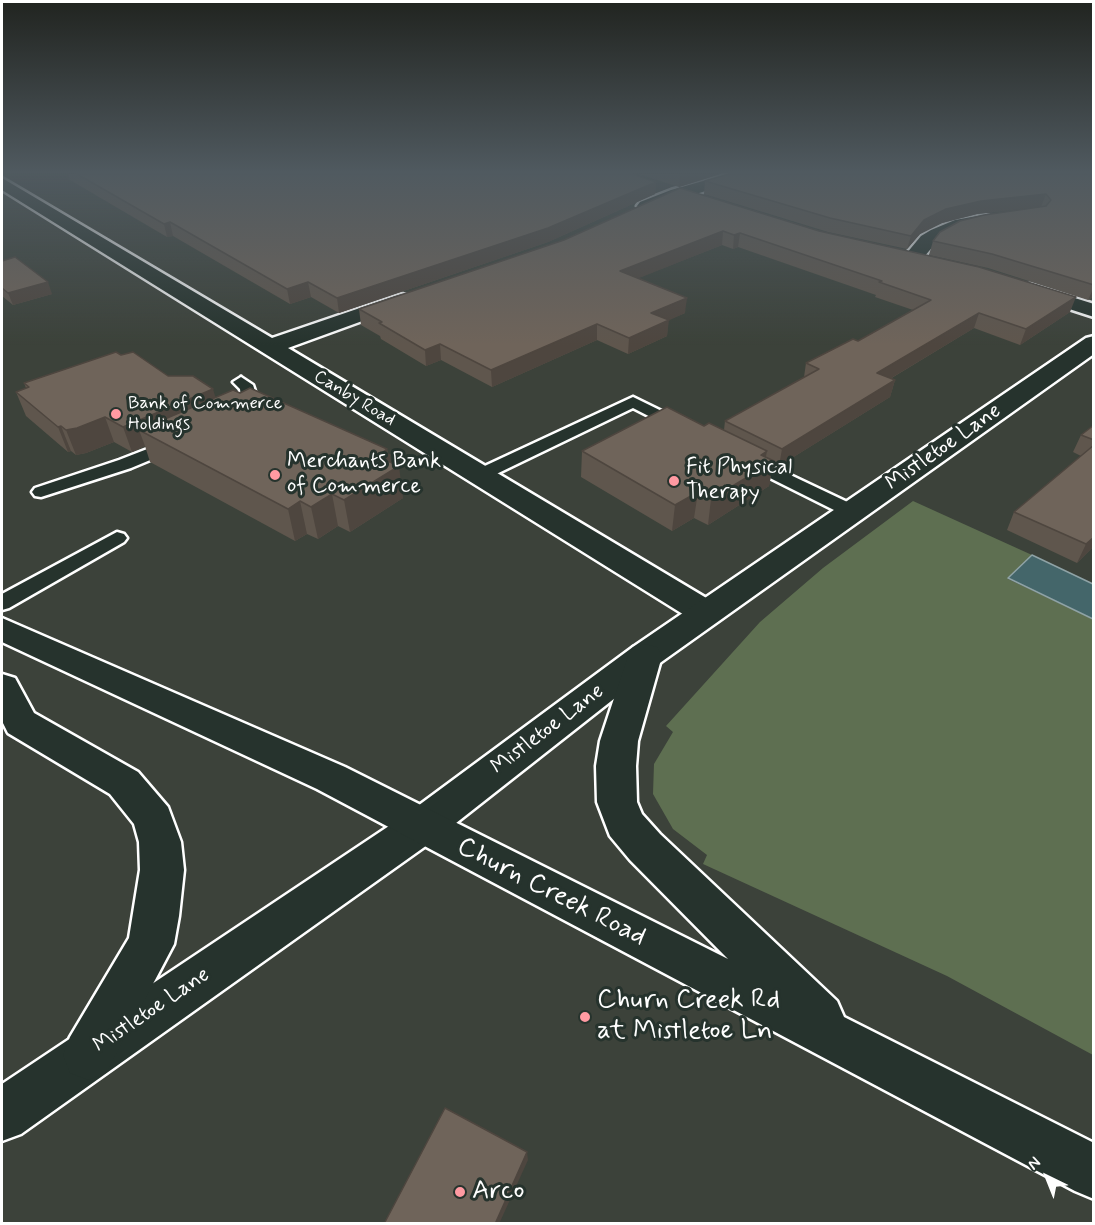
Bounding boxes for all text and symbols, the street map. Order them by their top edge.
street label: Canby Road [309,366,399,432]
place label: Bank of Commerce Holdings [128,393,282,436]
street label: Mistletoe Lane [881,399,1007,497]
marker: Bank of Commerce Holdings [109,407,123,421]
place label: Merchants Bank of Commerce [287,449,441,500]
place label: Fit Physical Therapy [686,455,792,506]
marker: Merchants Bank of Commerce [268,468,282,482]
marker: Fit Physical Therapy [667,474,681,488]
street label: Mistletoe Lane [486,679,610,781]
street label: Churn Creek Road [451,831,651,955]
street label: Mistletoe Lane [89,962,215,1060]
place label: Churn Creek Rd at Mistletoe Ln [597,985,780,1048]
marker: Churn Creek Rd at Mistletoe Ln [578,1010,592,1024]
north arrow [1017,1147,1077,1207]
text: N [1023,1152,1045,1175]
place label: Arco [472,1176,524,1208]
marker: Arco [453,1185,467,1199]

